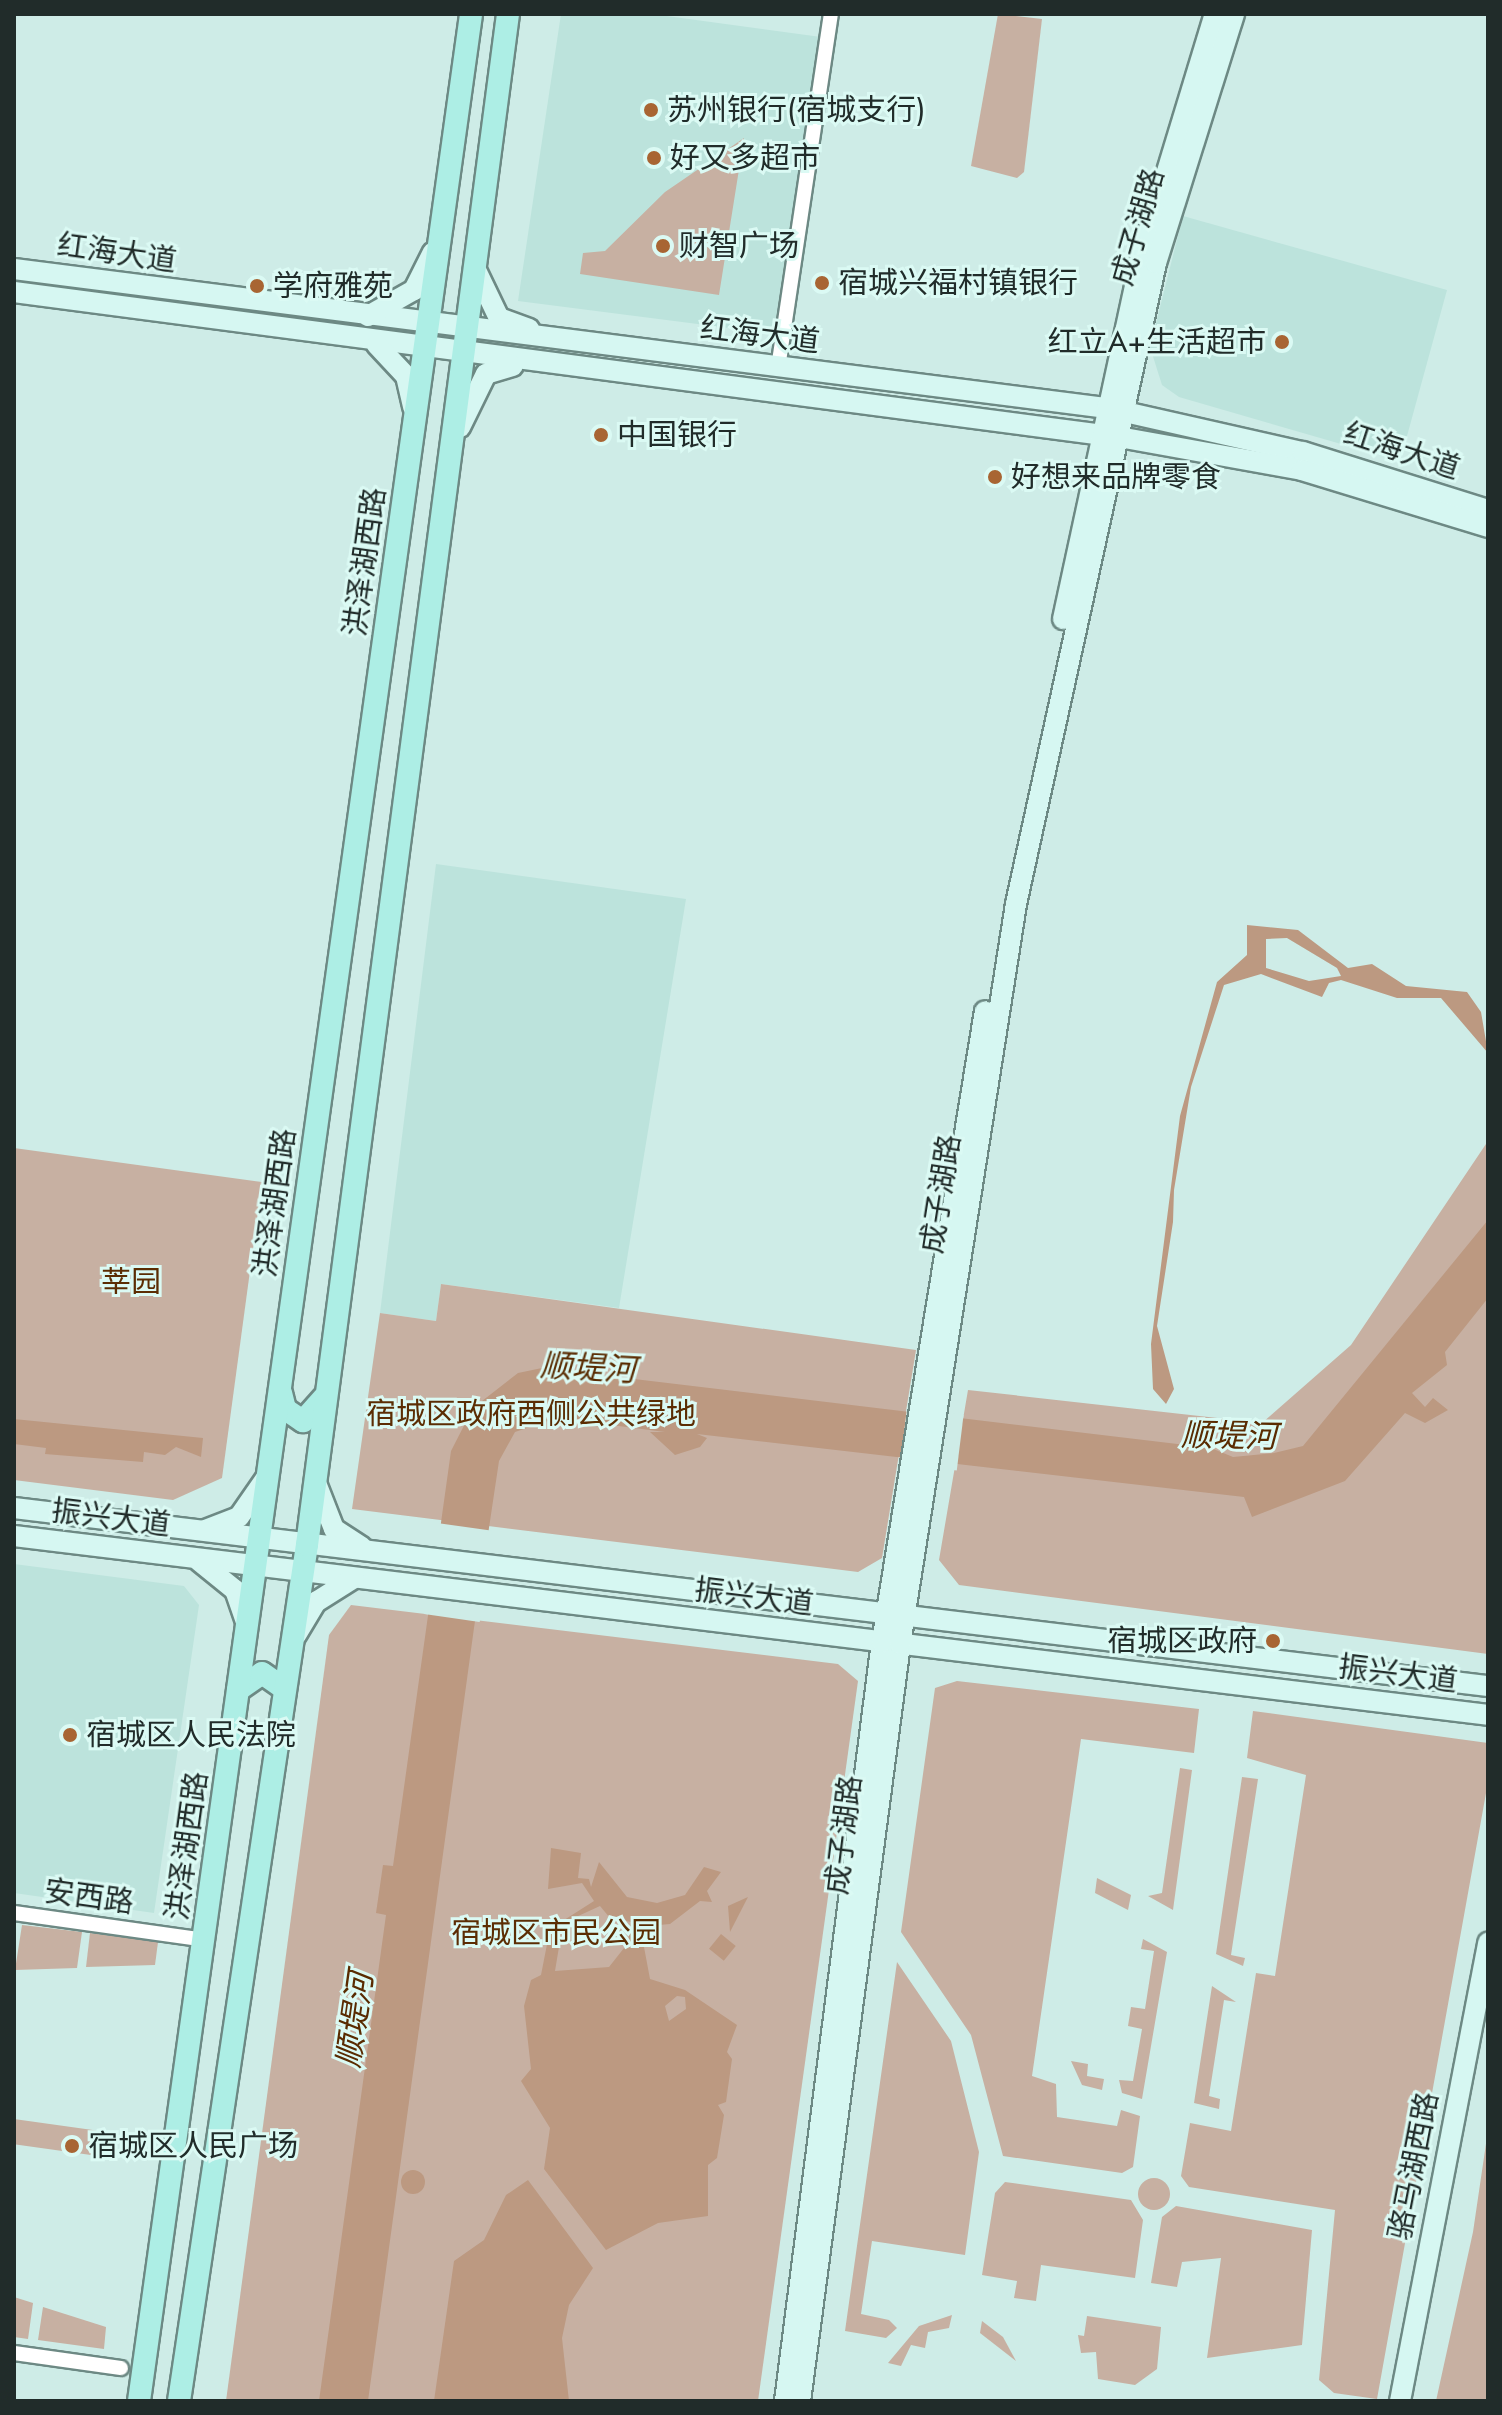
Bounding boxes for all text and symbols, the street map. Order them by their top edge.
place label: 苏州银行(宿城支行) [667,92,926,128]
marker: 苏州银行(宿城支行) [642,101,660,119]
place label: 好又多超市 [670,140,820,176]
marker: 好又多超市 [645,149,663,167]
street label: 成子湖路 [1104,164,1172,290]
street label: 红海大道 [55,227,179,279]
place label: 财智广场 [679,228,799,264]
marker: 财智广场 [654,237,672,255]
place label: 宿城兴福村镇银行 [838,265,1078,301]
place label: 学府雅苑 [273,268,393,304]
marker: 宿城兴福村镇银行 [813,274,831,292]
marker: 学府雅苑 [248,277,266,295]
street label: 红海大道 [698,310,822,360]
place label: 红立A+生活超市 [1048,324,1266,360]
marker: 红立A+生活超市 [1273,333,1291,351]
street label: 红海大道 [1339,415,1465,487]
place label: 中国银行 [617,417,737,453]
marker: 中国银行 [592,426,610,444]
place label: 好想来品牌零食 [1011,459,1221,495]
marker: 好想来品牌零食 [986,468,1004,486]
street label: 洪泽湖西路 [337,485,393,639]
street label: 洪泽湖西路 [247,1126,303,1280]
street label: 成子湖路 [914,1132,968,1256]
park label: 莘园 [101,1264,161,1300]
water label: 顺堤河 [539,1346,637,1390]
park label: 宿城区政府西侧公共绿地 [366,1396,696,1432]
water label: 顺堤河 [1181,1416,1277,1456]
street label: 振兴大道 [49,1493,173,1543]
street label: 振兴大道 [692,1572,816,1622]
place label: 宿城区政府 [1107,1623,1257,1659]
marker: 宿城区政府 [1264,1632,1282,1650]
street label: 振兴大道 [1336,1649,1460,1699]
place label: 宿城区人民法院 [86,1717,296,1753]
marker: 宿城区人民法院 [61,1726,79,1744]
street label: 洪泽湖西路 [159,1769,215,1923]
street label: 成子湖路 [819,1773,869,1897]
street label: 安西路 [42,1873,136,1921]
park label: 宿城区市民公园 [451,1915,661,1951]
water label: 顺堤河 [329,1970,381,2070]
street label: 骆马湖西路 [1382,2089,1446,2243]
place label: 宿城区人民广场 [88,2128,298,2164]
marker: 宿城区人民广场 [63,2137,81,2155]

